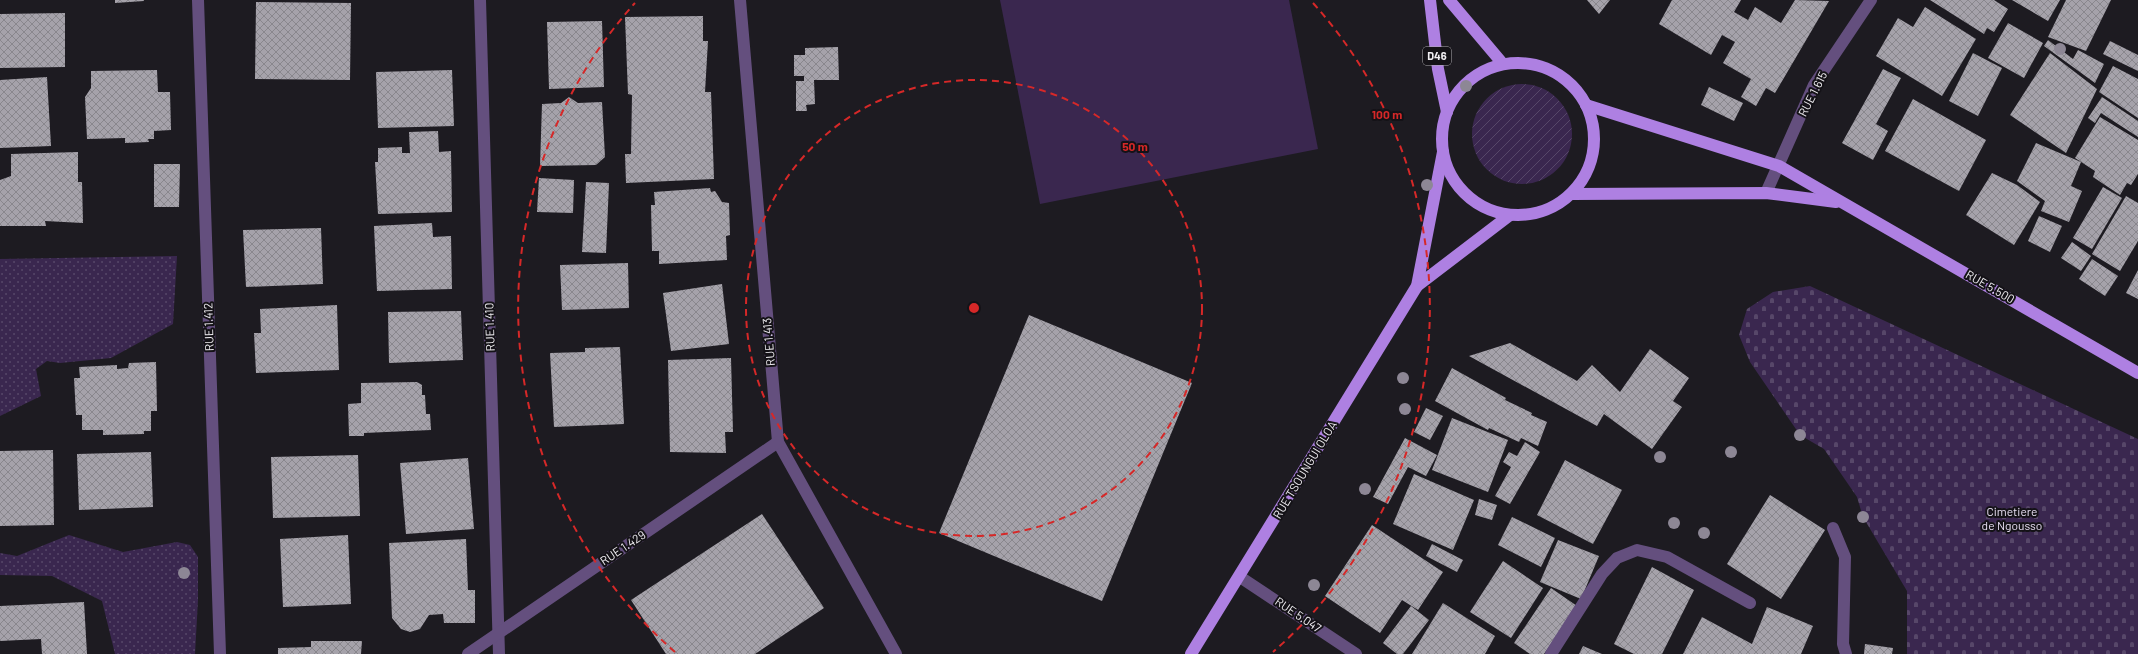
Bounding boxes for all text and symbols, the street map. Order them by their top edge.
road number: D46 [1423,47,1451,65]
street label: RUE 1.615 [1795,69,1829,118]
text: 100 m [1372,107,1402,121]
text: 50 m [1122,139,1148,153]
street label: RUE 5.500 [1964,267,2017,306]
centre of rings [967,301,981,315]
street label: RUE 1.410 [481,302,497,352]
street label: RUE 1.412 [200,303,216,351]
street label: RUE 1.413 [759,317,777,367]
street label: RUE TSOUNGUI OLOA [1269,418,1339,521]
park label: Cimetiere de Ngousso [1982,504,2042,532]
street label: RUE 1.429 [597,527,648,567]
street label: RUE 5.047 [1273,594,1325,635]

